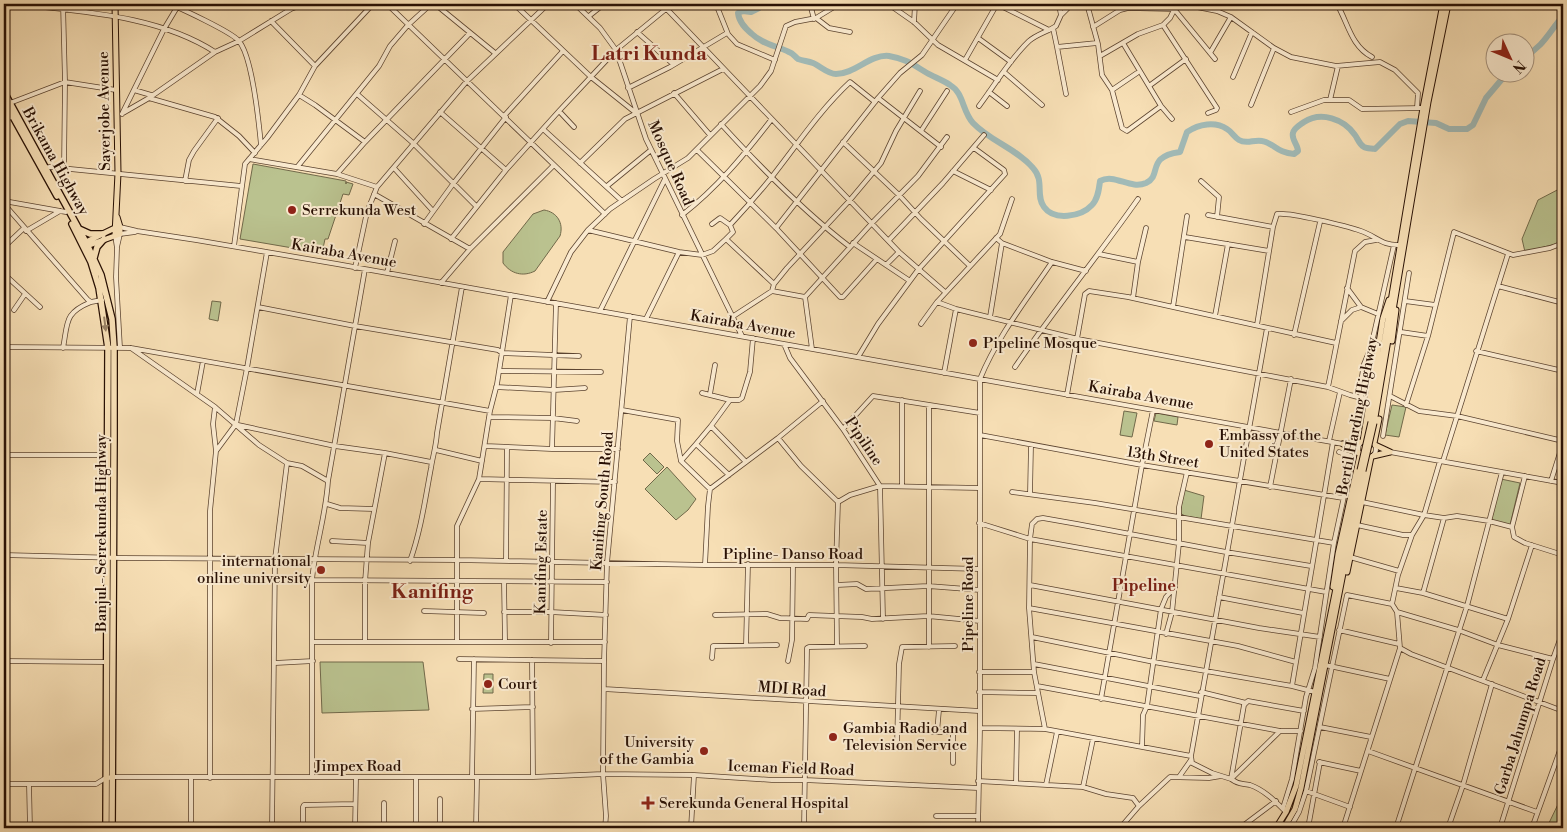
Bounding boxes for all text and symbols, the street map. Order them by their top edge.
north arrow [1484,32,1534,82]
district label: Latri Kunda [591,42,707,67]
street label: Sayerjobe Avenue [94,51,115,171]
text: N [1508,56,1529,77]
street label: Brikama Highway [17,103,93,219]
street label: Mosque Road [643,118,698,209]
place label: Serrekunda West [302,201,417,220]
marker: Serrekunda West [286,204,298,216]
street label: Kairaba Avenue [290,235,398,272]
street label: Kairaba Avenue [689,306,797,343]
one-way arrow [101,316,109,332]
place label: Pipeline Mosque [983,334,1097,353]
street label: Bertil Harding Highway [1333,335,1382,498]
marker: Pipeline Mosque [967,337,979,349]
street label: Kairaba Avenue [1087,377,1195,414]
street label: Pipiline [840,413,887,469]
place label: Embassy of the United States [1219,426,1321,462]
street label: Kanifing South Road [587,430,618,572]
street label: Banjul - Serrekunda Highway [92,433,111,633]
marker: Embassy of the United States [1203,438,1215,450]
street label: 13th Street [1125,442,1201,473]
street label: Kanifing Estate [531,509,552,615]
street label: Pipline- Danso Road [723,545,863,564]
place label: international online university [197,552,312,588]
street label: Pipeline Road [959,556,978,652]
marker: international online university [315,564,327,576]
district label: Pipeline [1112,576,1176,596]
district label: Kanifing [391,580,474,605]
street label: Garba Jahumpa Road [1491,655,1551,797]
place label: Court [498,675,538,694]
marker: Court [482,678,494,690]
street label: MDI Road [757,678,827,701]
place label: Gambia Radio and Television Service [843,719,968,755]
marker: Gambia Radio and Television Service [827,731,839,743]
place label: University of the Gambia [599,733,695,769]
marker: University of the Gambia [698,745,710,757]
street label: Jimpex Road [314,757,402,776]
street label: Iceman Field Road [727,757,855,780]
place label: Serekunda General Hospital [659,794,849,813]
marker: Serekunda General Hospital [641,796,655,810]

